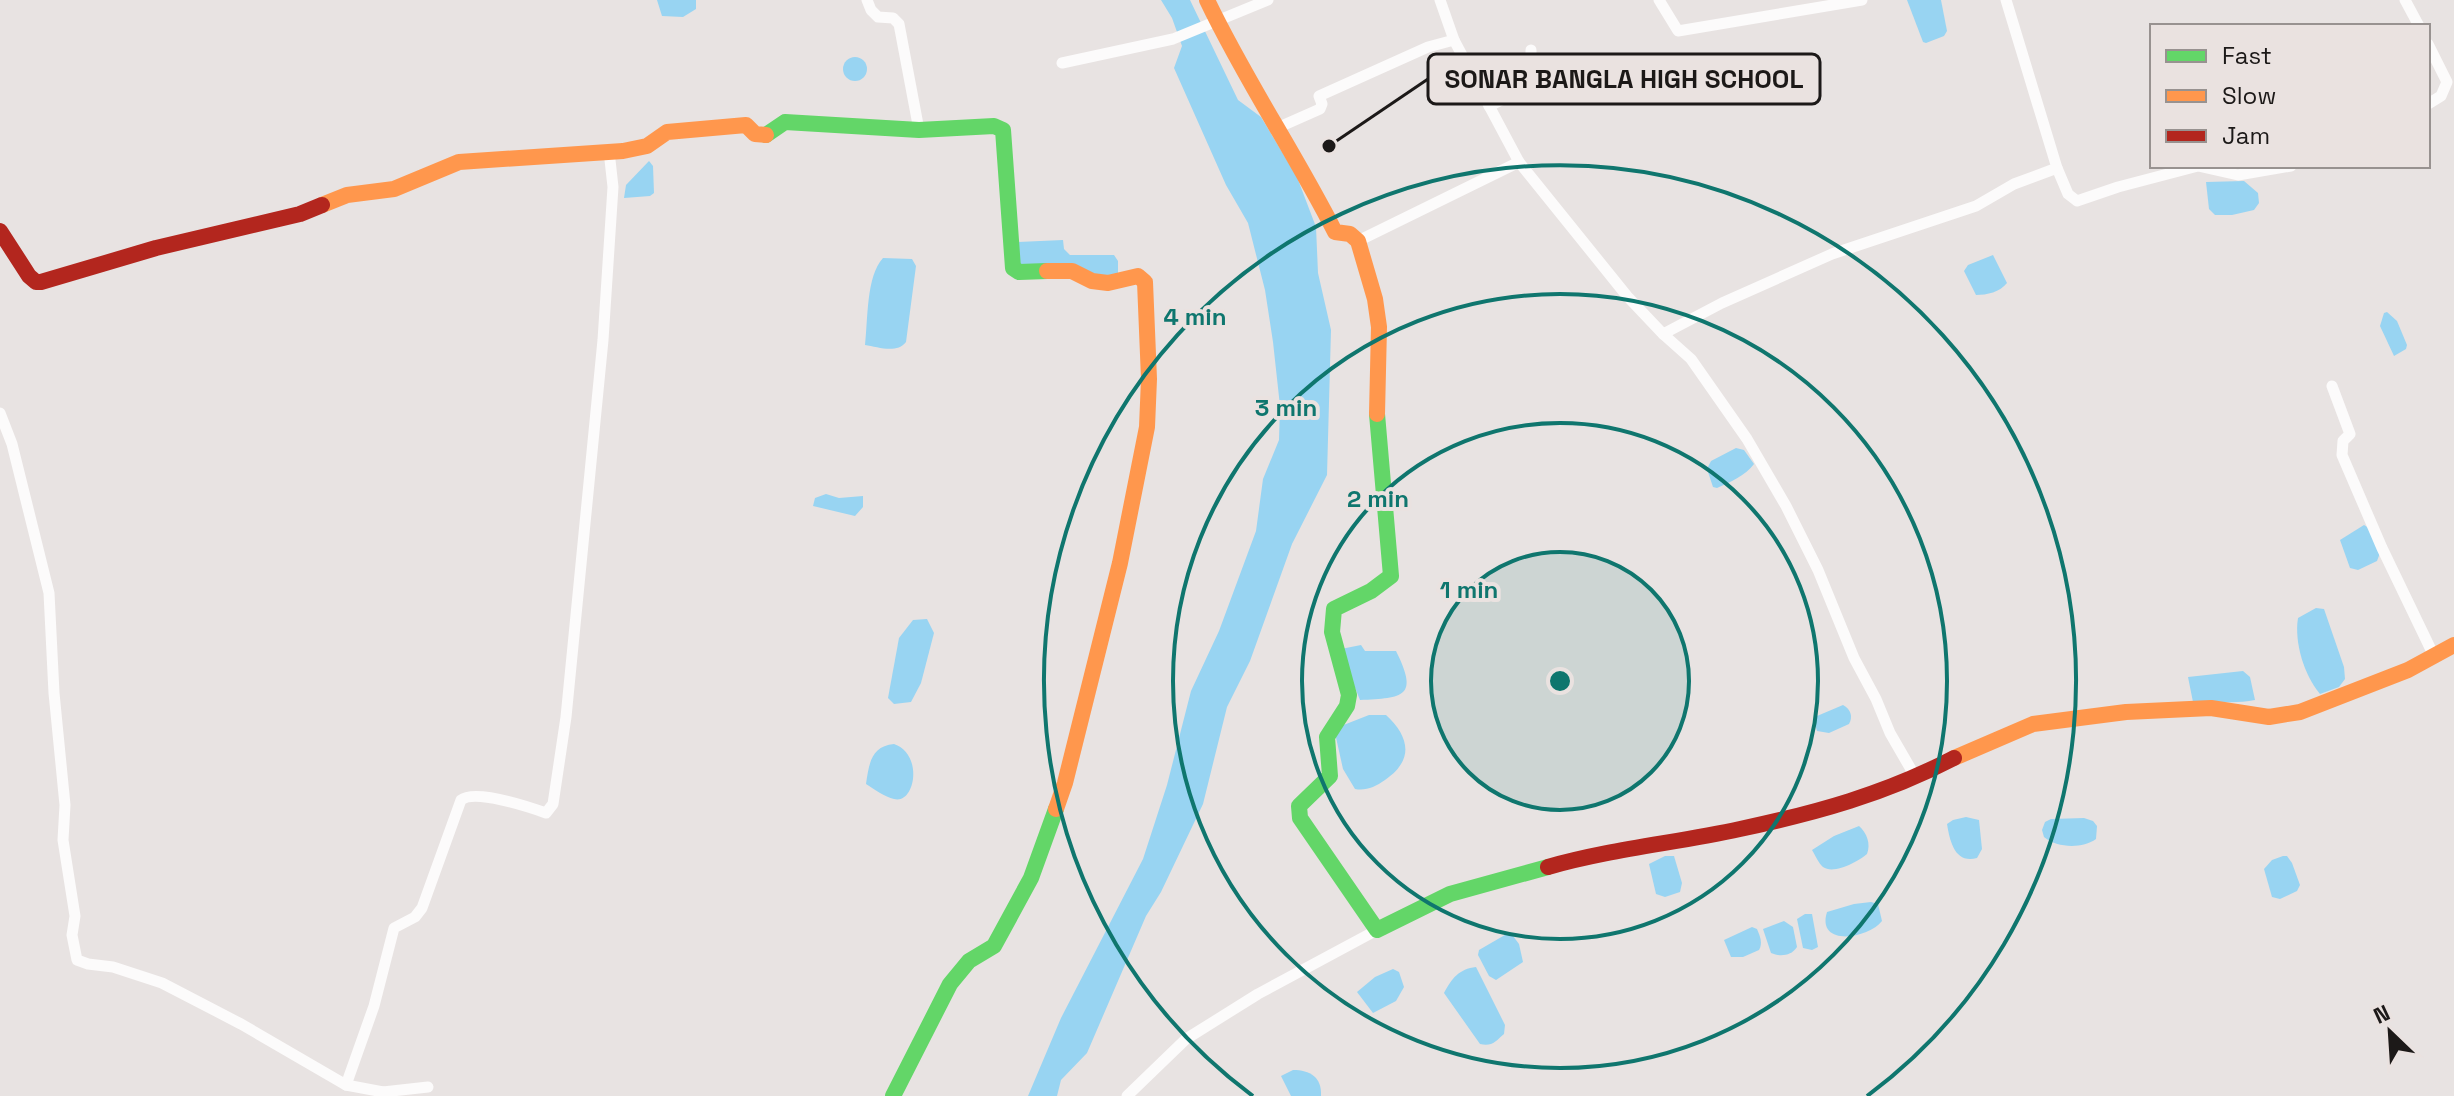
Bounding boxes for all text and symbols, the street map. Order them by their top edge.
legend [2150,24,2430,168]
text: Fast [2222,40,2272,71]
callout: SONAR BANGLA HIGH SCHOOL [1428,54,1820,104]
text: SONAR BANGLA HIGH SCHOOL [1445,62,1803,96]
text: Slow [2222,80,2276,111]
text: Jam [2222,120,2270,151]
text: 4 min [1163,301,1227,332]
text: 3 min [1255,392,1317,423]
text: 2 min [1347,483,1409,514]
text: 1 min [1440,574,1498,605]
centre of rings [1546,667,1574,695]
north arrow [2350,992,2430,1072]
text: N [2369,998,2394,1030]

